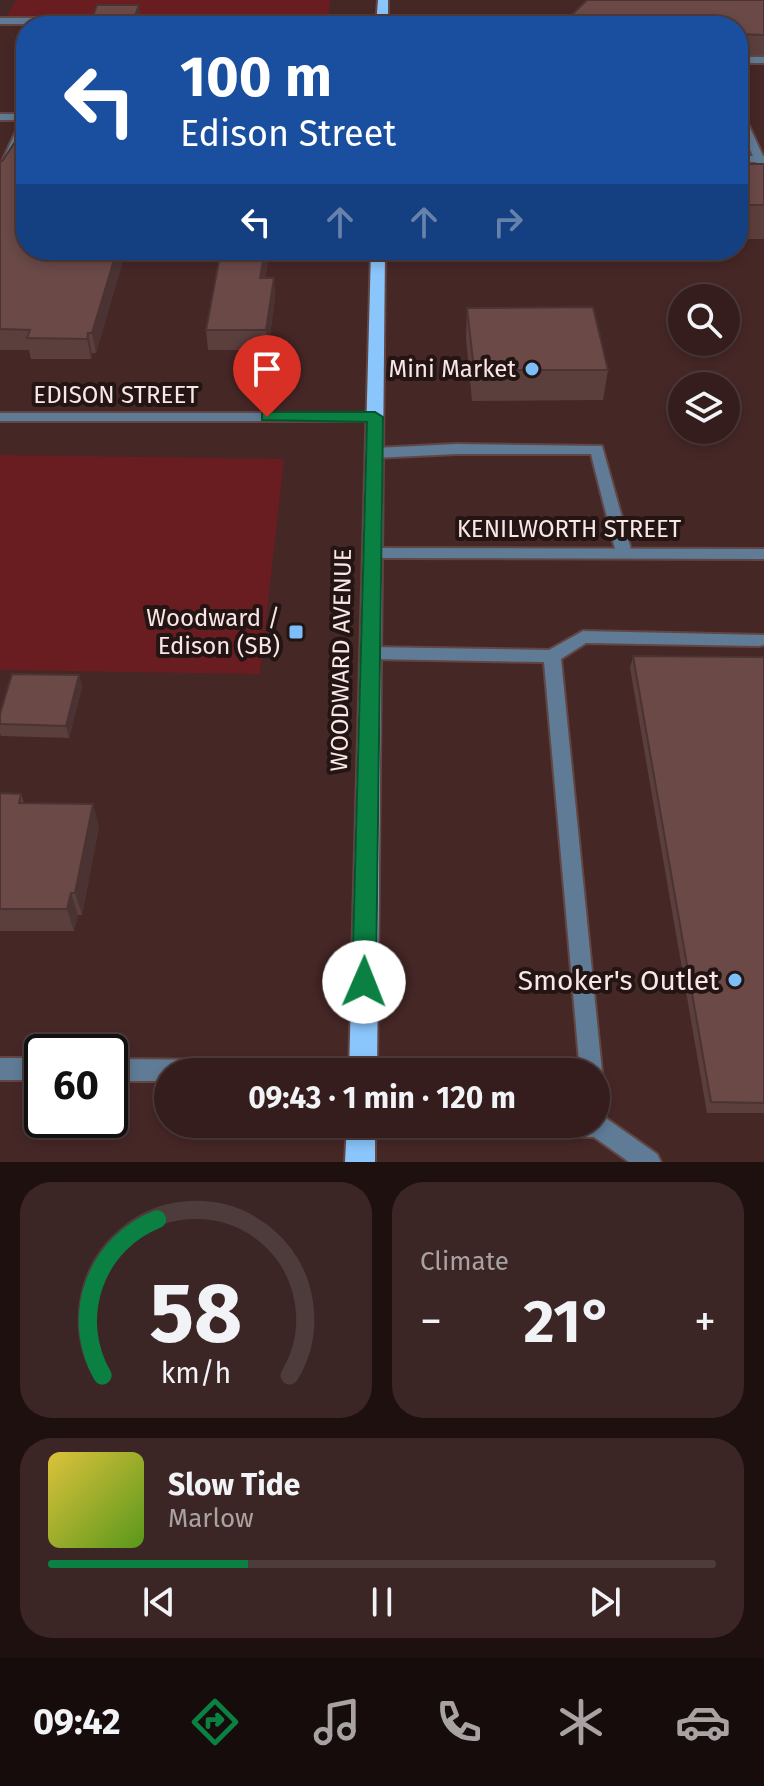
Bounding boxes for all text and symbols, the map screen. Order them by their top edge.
text: 100 m [180,44,332,111]
icon: left [48,48,152,152]
text: Edison Street [180,112,396,156]
icon: left [234,200,278,244]
icon: ahead [318,200,362,244]
icon: ahead [402,200,446,244]
icon: right [486,200,530,244]
map controls [668,284,740,444]
button: search [668,284,740,356]
pin [233,335,301,417]
icon: arrive [245,347,289,391]
place label: Mini Market [389,355,516,383]
marker: Mini Market [523,360,541,378]
button: layers [668,372,740,444]
street label: EDISON STREET [33,381,199,409]
street label: KENILWORTH STREET [457,515,682,543]
street label: WOODWARD AVENUE [325,548,357,772]
place label: Woodward / Edison (SB) [146,604,280,660]
marker: Woodward / Edison (SB) [287,623,305,641]
position arrow [322,940,406,1024]
place label: Smoker's Outlet [518,964,720,997]
marker: Smoker's Outlet [726,971,744,989]
speed limit sign: 60 [24,1034,128,1138]
text: 09:43 · 1 min · 120 m [248,1080,516,1116]
text: Climate [420,1246,509,1277]
text: 58 [150,1264,242,1364]
text: 21° [524,1286,612,1358]
text: − [420,1295,442,1348]
text: + [694,1295,716,1348]
text: km/h [161,1356,231,1391]
text: Slow Tide [168,1467,300,1503]
text: Marlow [168,1503,254,1534]
icon: previous [137,1580,181,1624]
icon: pause [360,1580,404,1624]
icon: next [583,1580,627,1624]
icon: directions [187,1694,243,1750]
icon: music [309,1694,365,1750]
icon: phone [431,1694,487,1750]
icon: climate [553,1694,609,1750]
icon: car [675,1694,731,1750]
text: 09:42 [33,1700,121,1744]

